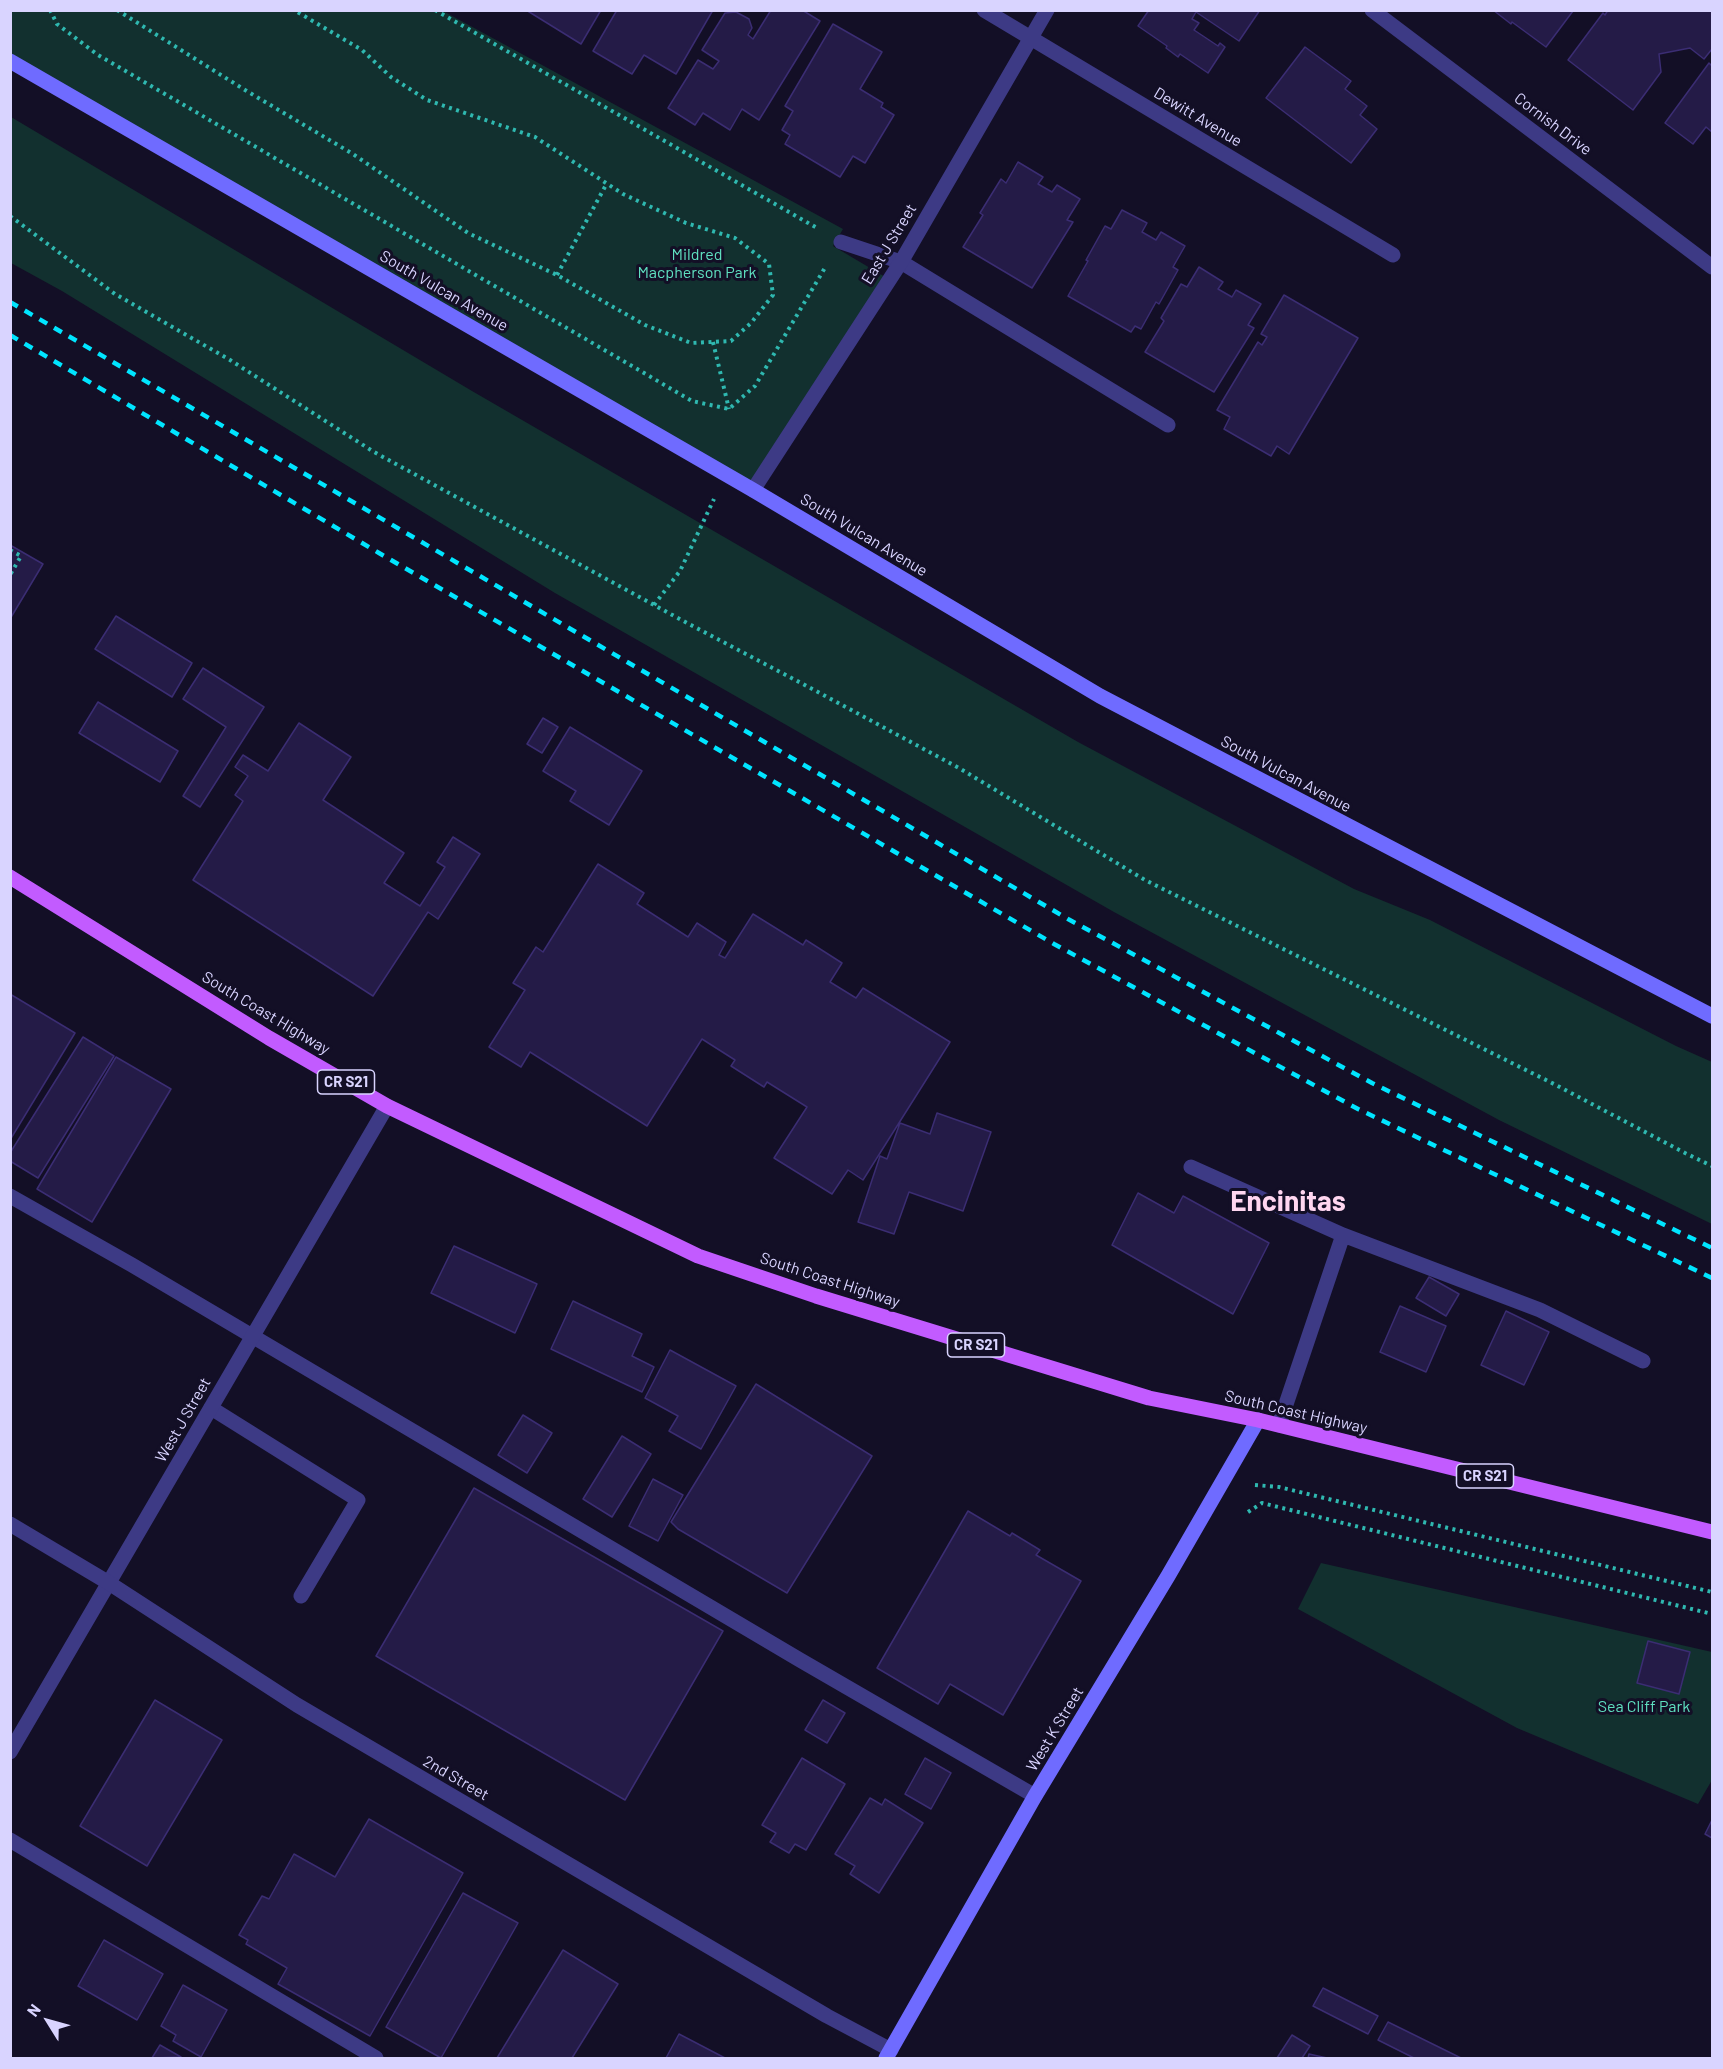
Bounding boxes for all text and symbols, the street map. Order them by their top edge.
street label: Dewitt Avenue [1150,83,1246,151]
street label: Cornish Drive [1510,89,1596,159]
street label: East J Street [857,200,921,288]
park label: Mildred Macpherson Park [637,245,757,283]
street label: South Vulcan Avenue [376,246,512,336]
street label: South Vulcan Avenue [797,489,931,581]
street label: South Vulcan Avenue [1217,731,1355,817]
street label: South Coast Highway [198,967,334,1059]
road number: CR S21 [318,1070,374,1094]
district label: Encinitas [1230,1185,1346,1219]
street label: South Coast Highway [758,1248,902,1312]
road number: CR S21 [948,1333,1004,1357]
street label: West J Street [151,1374,215,1466]
street label: South Coast Highway [1223,1386,1369,1438]
road number: CR S21 [1456,1464,1514,1488]
street label: West K Street [1022,1683,1088,1775]
park label: Sea Cliff Park [1598,1697,1690,1717]
street label: 2nd Street [420,1752,492,1804]
north arrow [18,1991,78,2051]
text: N [22,2000,44,2020]

